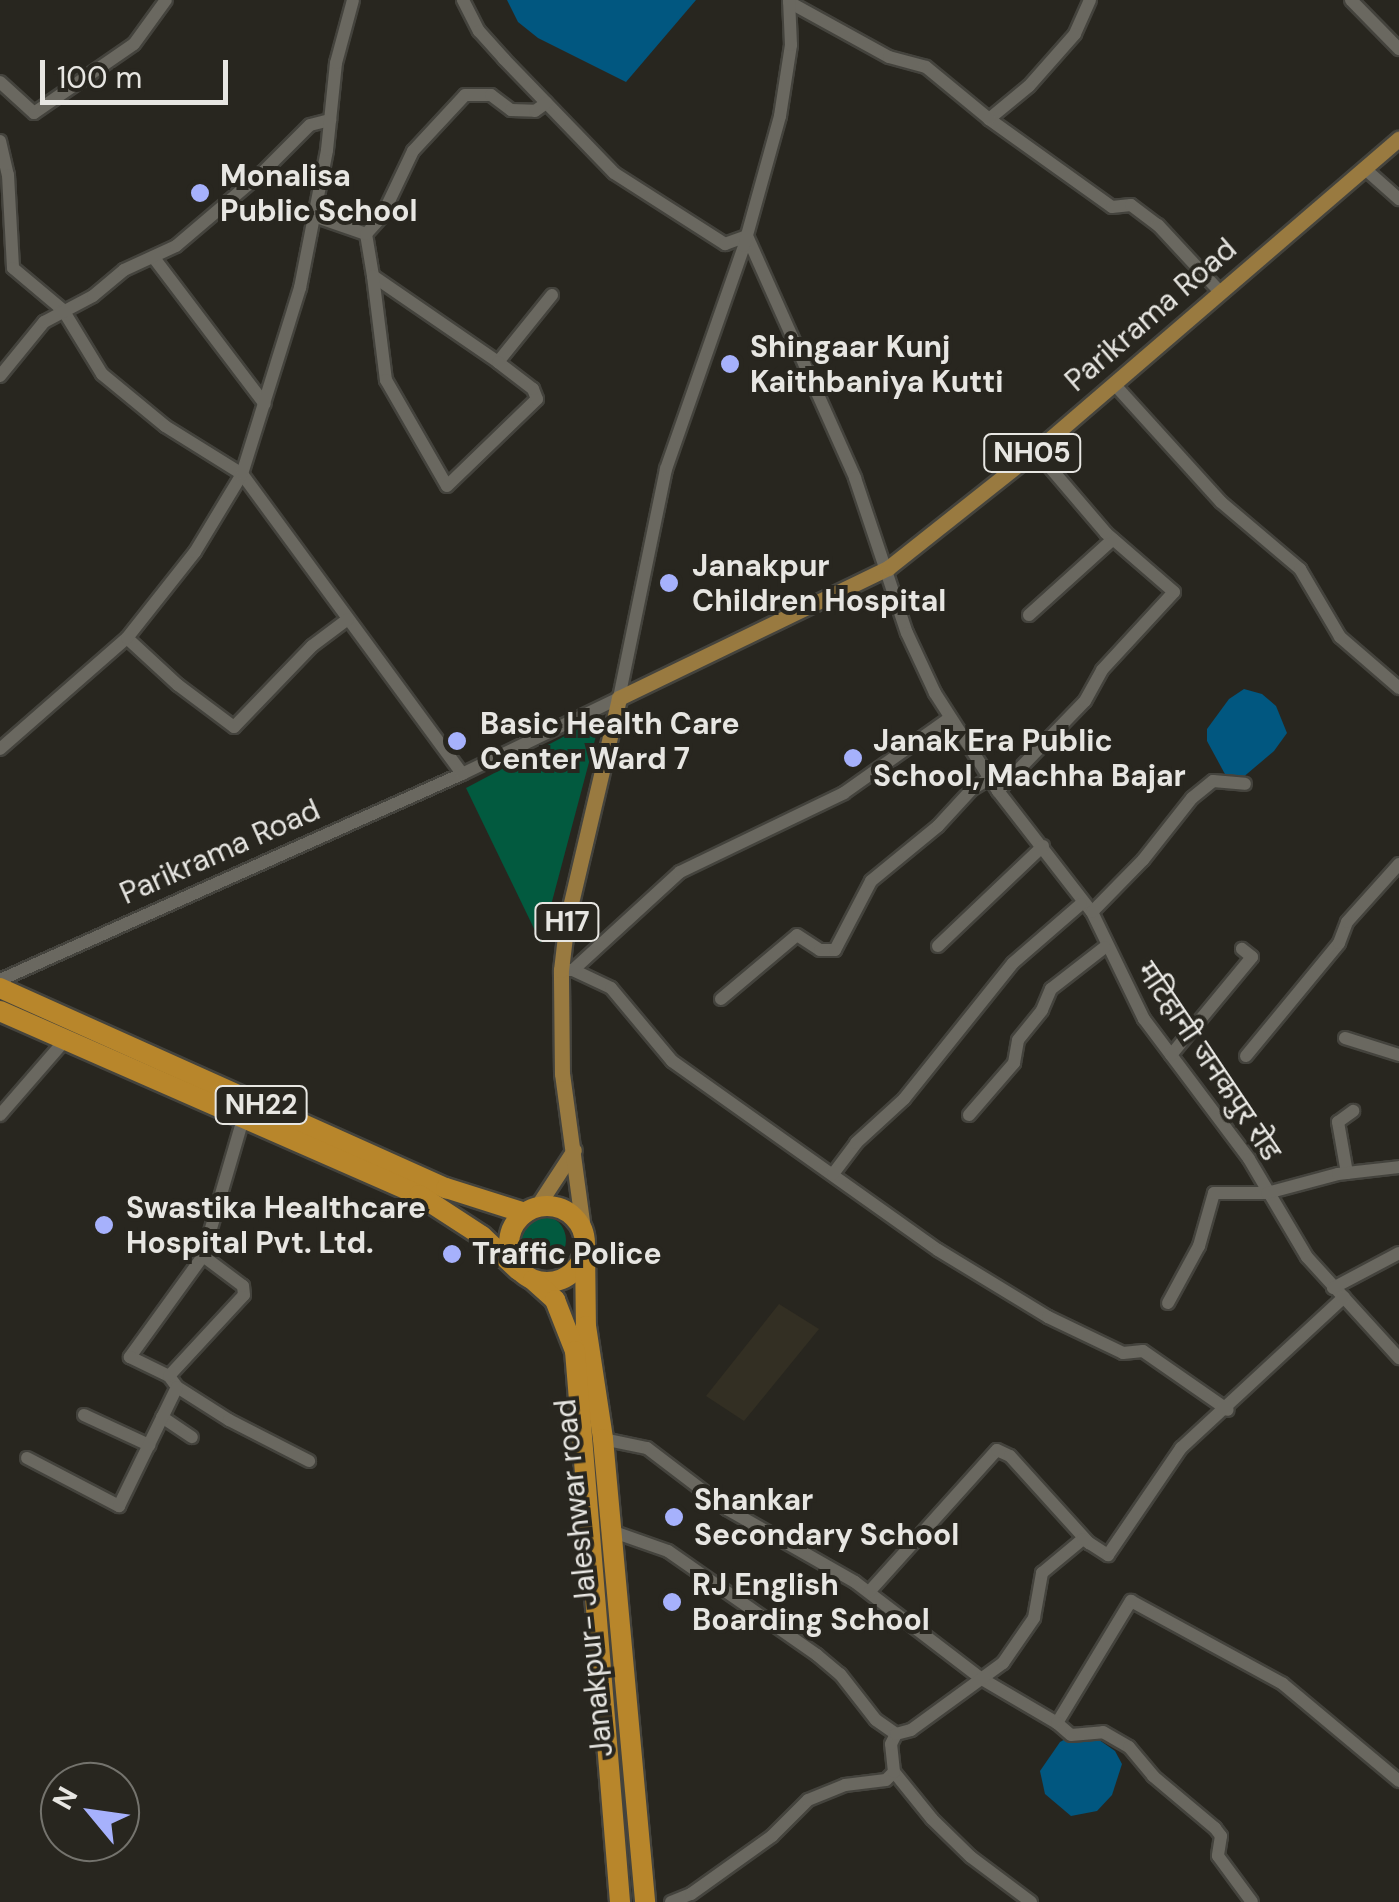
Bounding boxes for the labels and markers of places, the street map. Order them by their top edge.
place label: Monalisa Public School [220,158,418,228]
marker: Monalisa Public School [189,182,211,204]
place label: Shingaar Kunj Kaithbaniya Kutti [750,329,1003,400]
marker: Shingaar Kunj Kaithbaniya Kutti [719,353,741,375]
place label: Janakpur Children Hospital [692,548,946,618]
marker: Janakpur Children Hospital [656,570,682,596]
place label: Basic Health Care Center Ward 7 [480,706,740,776]
place label: Janak Era Public School, Machha Bajar [873,723,1186,794]
marker: Basic Health Care Center Ward 7 [444,728,470,754]
marker: Janak Era Public School, Machha Bajar [842,747,864,769]
place label: Swastika Healthcare Hospital Pvt. Ltd. [126,1190,426,1260]
marker: Swastika Healthcare Hospital Pvt. Ltd. [91,1212,117,1238]
place label: Traffic Police [472,1236,662,1272]
marker: Traffic Police [441,1243,463,1265]
place label: Shankar Secondary School [694,1482,959,1552]
marker: Shankar Secondary School [663,1506,685,1528]
place label: RJ English Boarding School [692,1567,930,1638]
marker: RJ English Boarding School [661,1591,683,1613]

